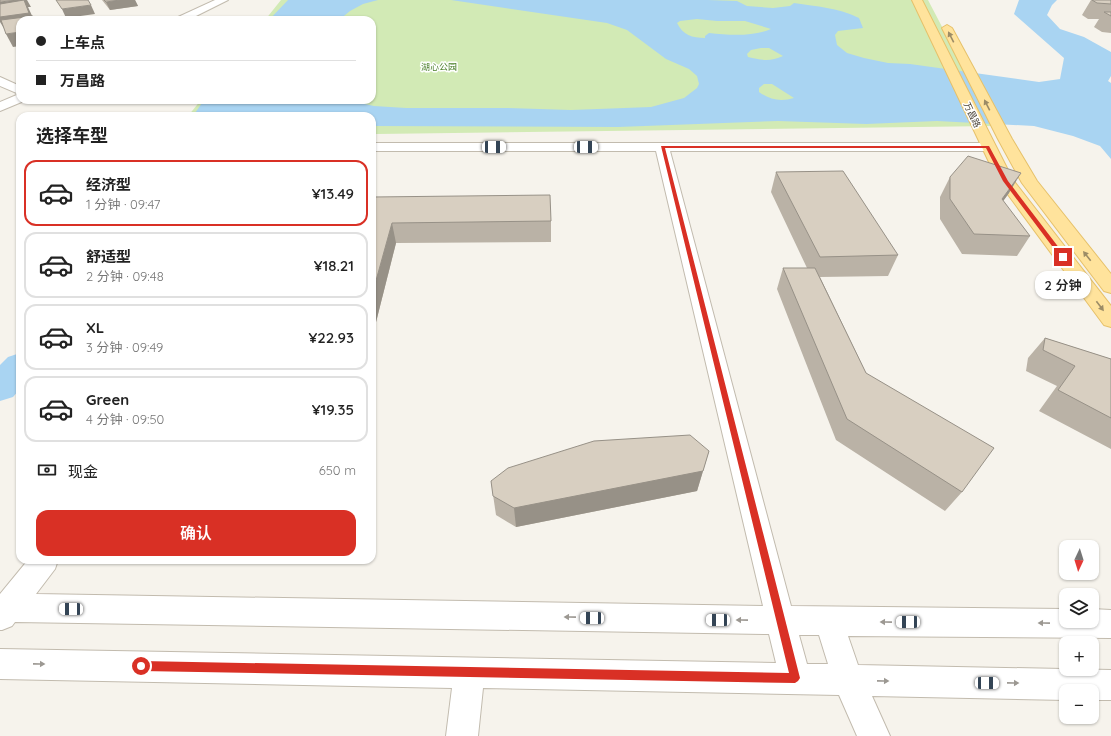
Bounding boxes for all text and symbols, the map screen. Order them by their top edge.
one-way arrow [948,31,954,42]
text: 上车点 [60,33,105,52]
park label: 湖心公园 [421,61,457,72]
text: 万昌路 [60,71,105,90]
one-way arrow [984,99,990,111]
street label: 万昌路 [962,100,983,129]
text: 选择车型 [36,124,108,147]
car [482,141,506,153]
car [574,141,598,153]
icon: car [38,175,74,211]
text: 经济型 [86,175,131,194]
text: ¥13.49 [312,184,354,203]
text: 1 分钟 · 09:47 [86,196,161,212]
icon: car [38,247,74,283]
text: 舒适型 [86,247,131,266]
route end [1054,248,1072,266]
one-way arrow [1083,251,1091,262]
text: ¥18.21 [314,256,354,275]
text: 2 分钟 · 09:48 [86,268,164,284]
callout: 2 分钟 [1035,271,1091,299]
text: 2 分钟 [1045,277,1081,293]
one-way arrow [1096,300,1105,311]
text: XL [86,318,104,337]
icon: car [38,319,74,355]
text: ¥22.93 [308,328,354,347]
text: 3 分钟 · 09:49 [86,339,163,355]
text: Green [86,390,129,409]
icon: car [38,391,74,427]
text: ¥19.35 [312,400,354,419]
text: 4 分钟 · 09:50 [86,411,164,427]
icon: cash [36,459,58,481]
text: 现金 [68,462,98,481]
text: 650 m [319,462,356,478]
button: 确认 [36,510,356,556]
north arrow [1059,540,1099,580]
map controls [1059,540,1099,724]
button: layers [1059,588,1099,628]
car [59,603,83,615]
car [580,612,604,624]
one-way arrow [563,614,576,620]
car [706,614,730,626]
car [896,616,920,628]
one-way arrow [735,617,748,623]
one-way arrow [879,619,892,625]
one-way arrow [1037,620,1050,626]
button: + [1059,636,1099,676]
route start [132,657,150,675]
one-way arrow [33,661,46,667]
one-way arrow [877,677,889,684]
car [975,677,999,689]
one-way arrow [1007,680,1020,686]
button: − [1059,684,1099,724]

